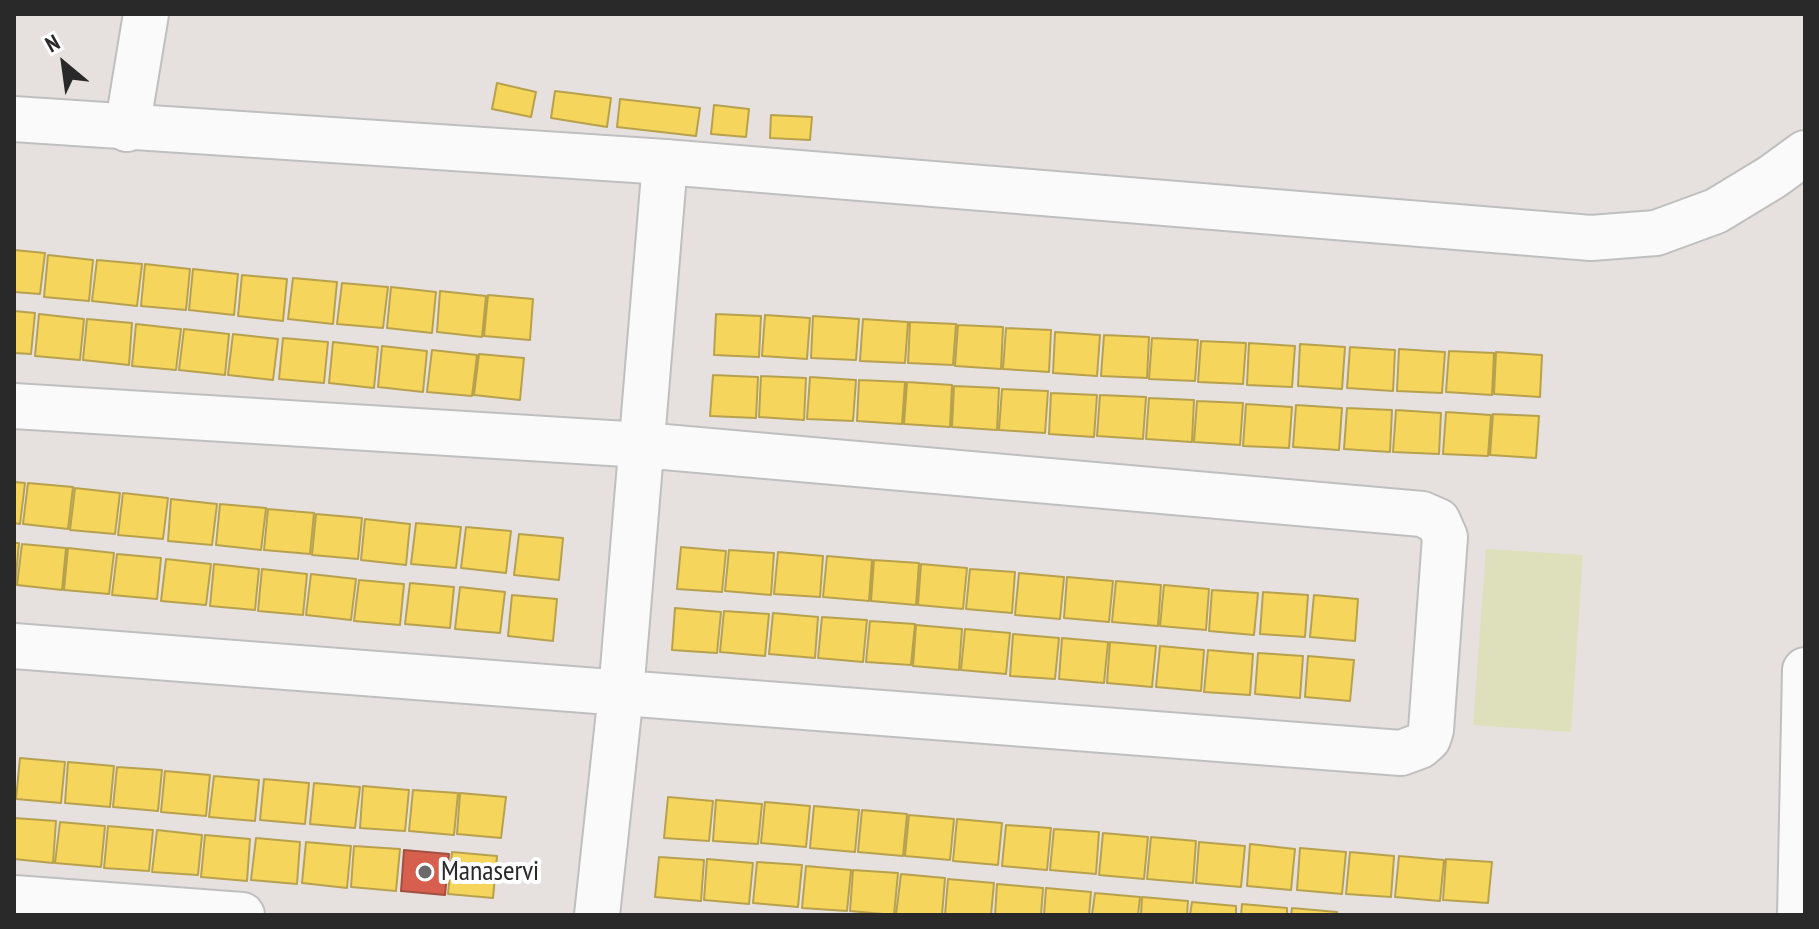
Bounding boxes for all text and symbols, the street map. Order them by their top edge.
north arrow [24,24,104,104]
text: N [40,28,64,58]
place label: Manaservi [441,855,539,889]
marker: Manaservi [416,863,434,881]

